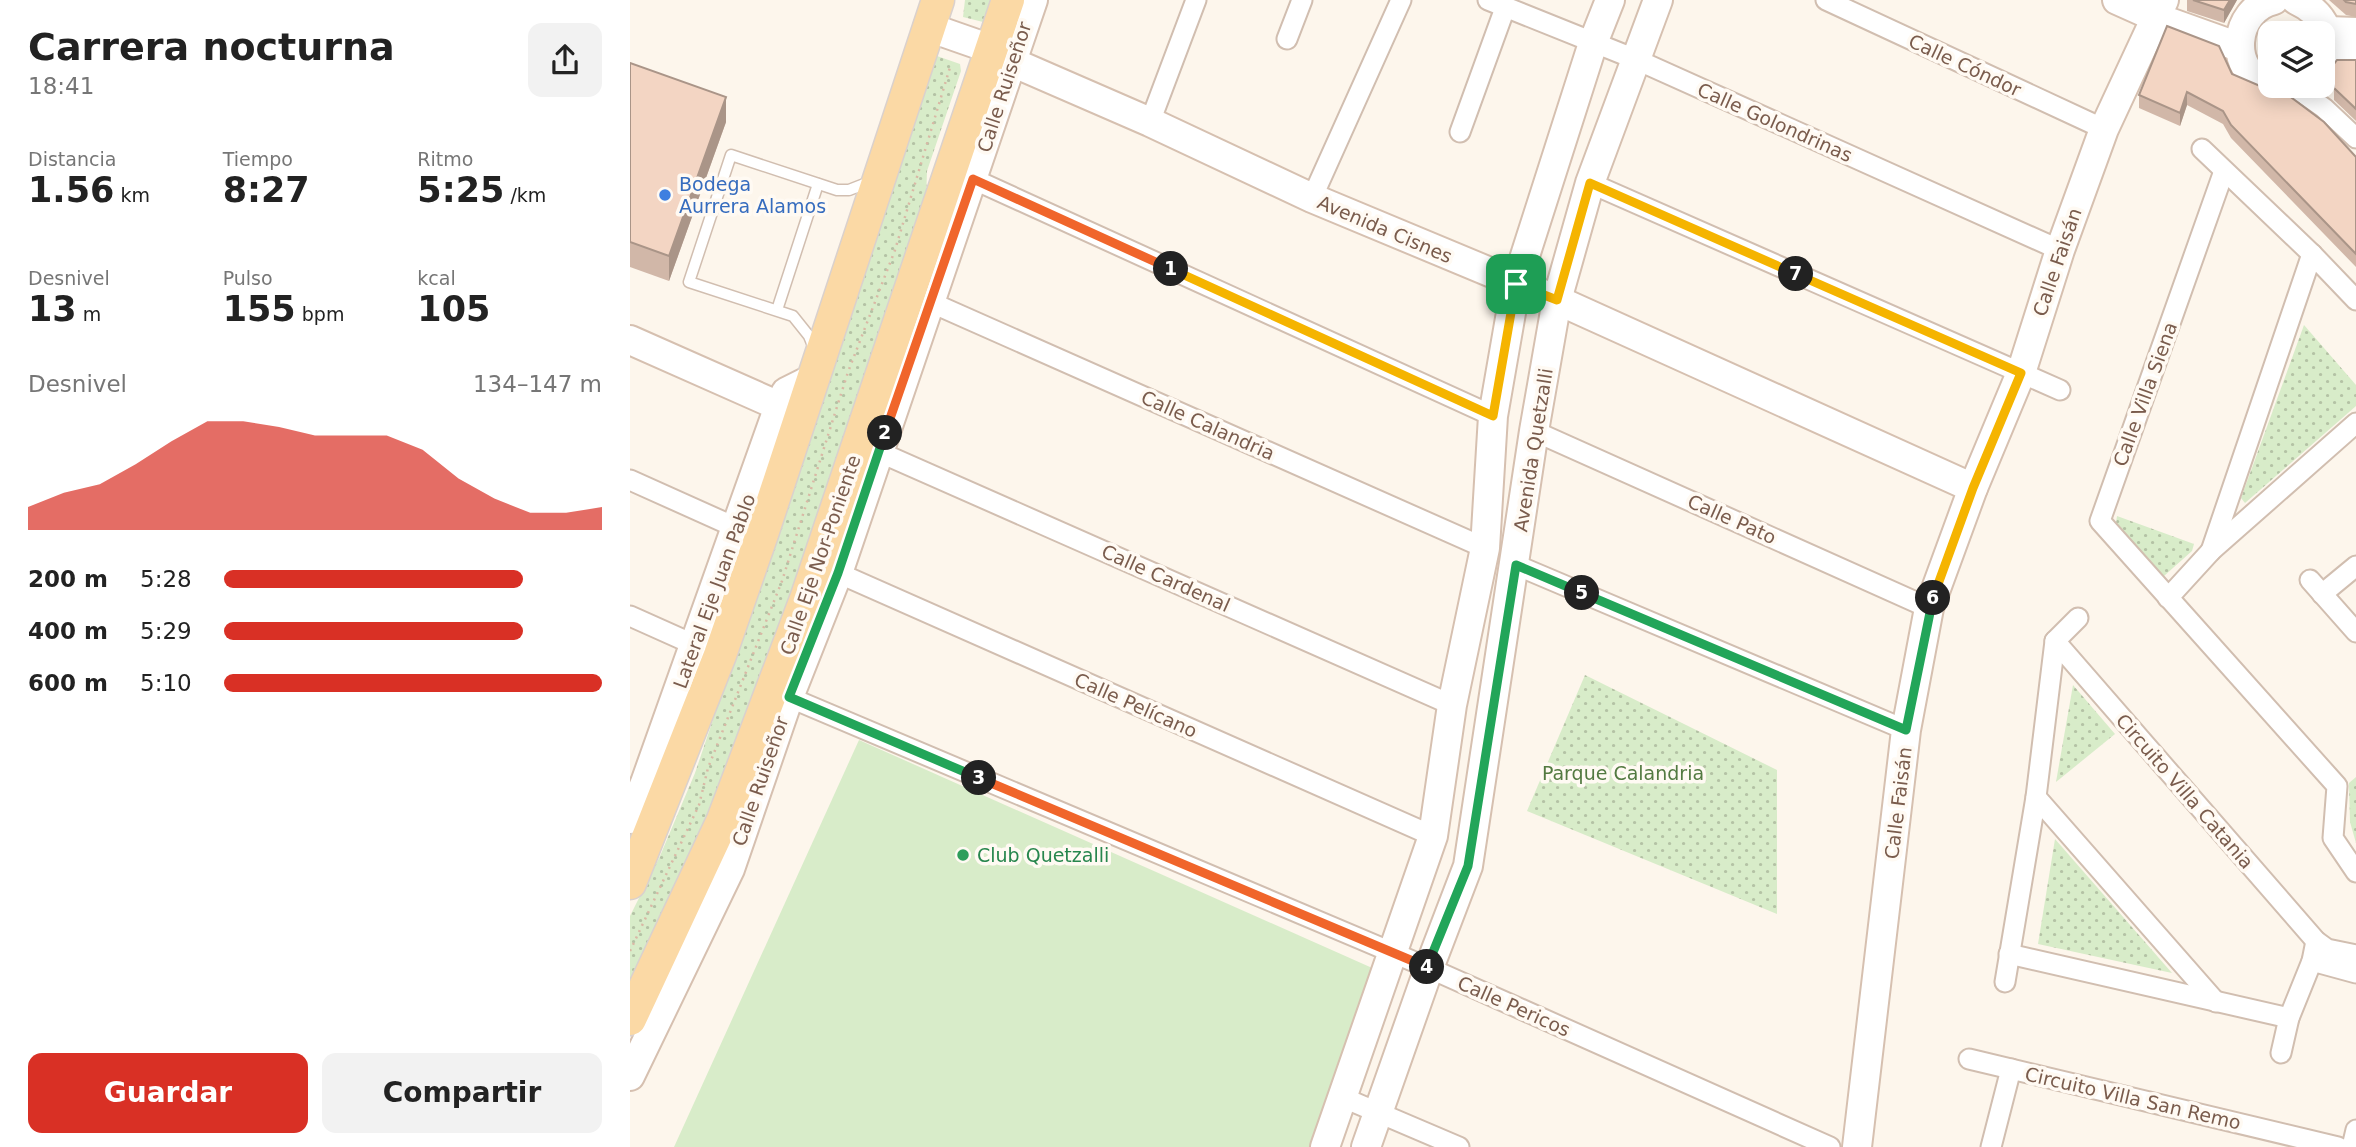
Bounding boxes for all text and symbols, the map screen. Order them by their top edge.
street label: Calle Ruiseñor [973,19,1036,155]
map controls [2258,21,2335,98]
button: layers [2258,21,2335,98]
button: share [528,23,602,97]
text: Carrera nocturna [28,25,395,69]
street label: Calle Cóndor [1905,29,2025,101]
text: 18:41 [28,73,94,99]
street label: Calle Golondrinas [1694,78,1856,166]
text: Distancia [28,148,116,170]
text: Tiempo [223,148,293,170]
text: Ritmo [417,148,473,170]
text: 1.56 [28,170,114,210]
text: 8:27 [223,170,310,210]
text: 5:25 [417,170,504,210]
place label: Bodega Aurrera Alamos [679,173,826,217]
text: km [114,184,150,206]
text: /km [504,184,546,206]
marker: Bodega Aurrera Alamos [657,187,673,203]
street label: Avenida Cisnes [1314,191,1456,267]
street label: Calle Faisán [2028,205,2086,319]
pin: 1 [1154,252,1188,286]
pin [1486,254,1546,314]
pin: 7 [1778,256,1814,292]
text: 1 [1164,257,1177,279]
text: 7 [1789,262,1802,284]
icon: arrive [1497,265,1535,303]
text: Desnivel [28,267,110,289]
text: Pulso [223,267,273,289]
text: kcal [417,267,456,289]
text: 13 [28,289,77,329]
text: 155 [223,289,296,329]
text: 105 [417,289,490,329]
text: m [77,303,101,325]
text: bpm [296,303,344,325]
street label: Calle Villa Siena [2109,319,2181,469]
street label: Avenida Quetzalli [1509,367,1557,533]
text: Desnivel [28,371,127,397]
text: 134–147 m [473,371,602,397]
street label: Calle Calandria [1138,386,1278,464]
pin: 2 [868,416,902,450]
text: 2 [878,421,891,443]
street label: Calle Eje Nor-Poniente [775,452,865,658]
street label: Calle Pato [1684,490,1780,548]
street label: Lateral Eje Juan Pablo [668,491,760,691]
street label: Calle Cardenal [1098,540,1234,616]
text: 200 m [28,566,108,592]
text: 5:28 [140,566,192,592]
pin: 5 [1564,576,1600,610]
pin: 6 [1916,580,1950,616]
text: 5 [1575,581,1588,603]
text: 6 [1926,586,1939,608]
text: 400 m [28,618,108,644]
text: 5:29 [140,618,192,644]
street label: Calle Pelícano [1071,668,1201,742]
text: 600 m [28,670,108,696]
text: 5:10 [140,670,192,696]
street label: Circuito Villa Catania [2112,709,2258,873]
street label: Calle Ruiseñor [727,713,793,849]
street label: Calle Faisán [1880,746,1916,860]
pin: 3 [962,760,996,796]
park label: Parque Calandria [1542,762,1704,784]
text: 3 [972,766,985,788]
place label: Club Quetzalli [977,844,1109,866]
marker: Club Quetzalli [955,847,971,863]
pin: 4 [1410,950,1444,984]
text: 4 [1420,955,1433,977]
street label: Calle Pericos [1454,971,1574,1041]
button: Guardar [28,1053,308,1133]
button: Compartir [322,1053,602,1133]
street label: Circuito Villa San Remo [2023,1062,2243,1134]

